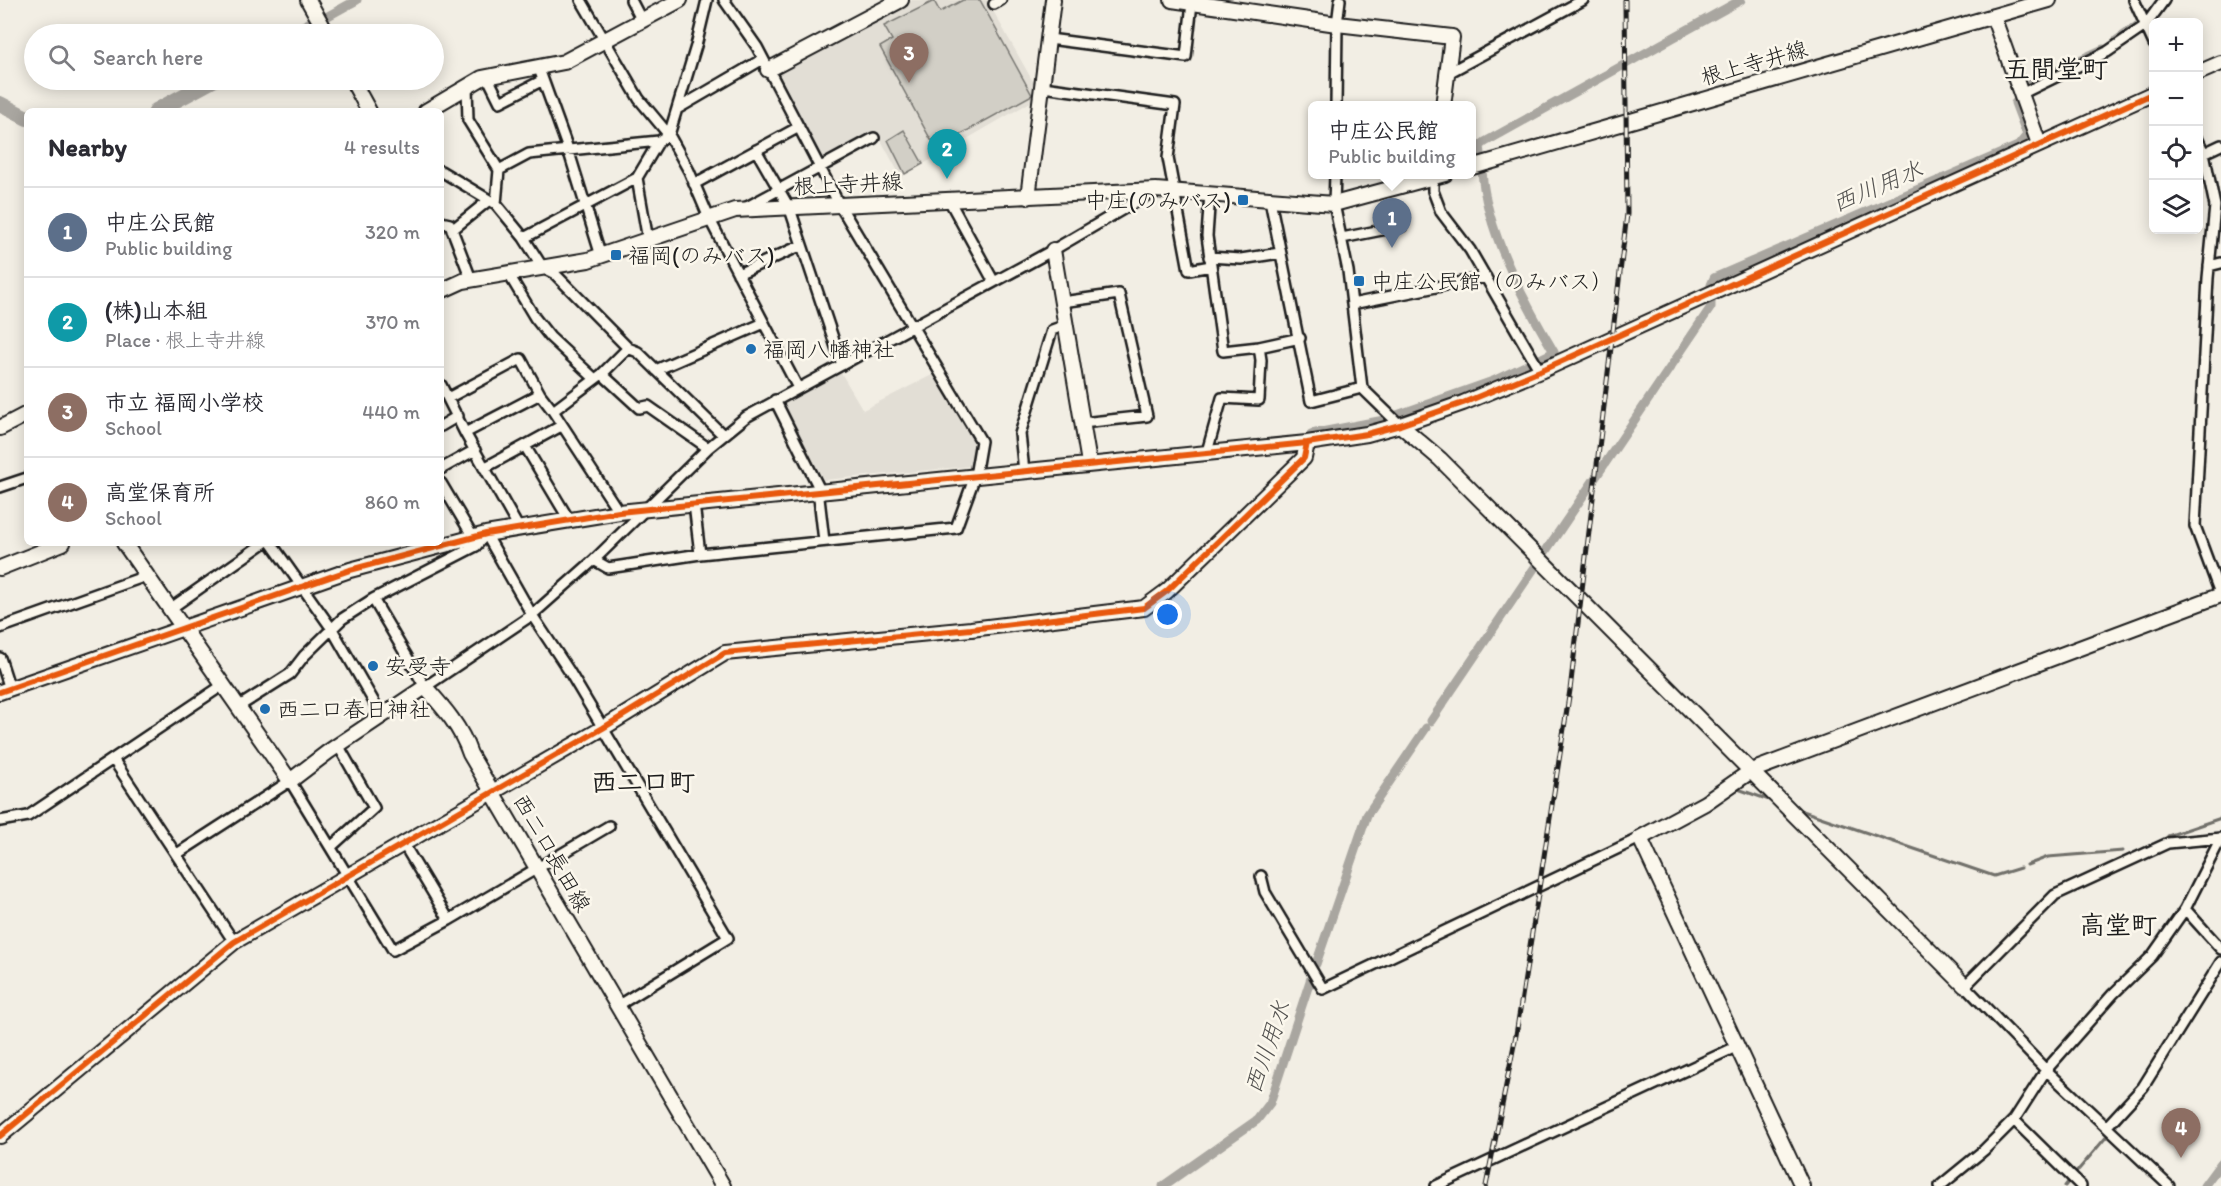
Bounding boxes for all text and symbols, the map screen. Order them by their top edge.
map controls [2149,18,2203,234]
button: + [2149,18,2203,72]
search box [24,24,444,90]
pin: 3 [890,34,928,83]
street label: 根上寺井線 [1697,35,1811,91]
icon: search [45,41,78,74]
text: Search here [93,44,203,71]
district label: 五間堂町 [2004,53,2108,85]
button: − [2149,72,2203,126]
popup [1308,101,1476,179]
text: 中庄公民館 [1328,117,1438,144]
button: locate [2149,126,2203,180]
pin: 2 [928,130,966,179]
text: Nearby [48,131,127,163]
text: 4 results [344,135,420,159]
text: Public building [1328,144,1456,168]
water label: 西川用水 [1827,154,1927,218]
street label: 根上寺井線 [792,168,904,200]
button: layers [2149,180,2203,234]
place label: 中庄(のみバス) [1085,187,1231,214]
marker: 中庄(のみバス) [1236,193,1250,207]
pin: 1 [1372,198,1412,248]
text: 中庄公民館 [105,209,215,236]
text: 1 [63,220,72,244]
text: 320 m [365,220,420,244]
text: Public building [105,236,232,260]
place label: 福岡(のみバス) [628,242,774,269]
marker: 福岡(のみバス) [609,248,623,262]
place label: 中庄公民館（のみバス） [1371,268,1613,295]
marker: 中庄公民館（のみバス） [1352,274,1366,288]
text: (株)山本組 [105,297,207,324]
text: 2 [62,310,73,334]
text: 370 m [366,310,420,334]
text: Place · 根上寺井線 [105,328,265,352]
place label: 福岡八幡神社 [763,336,895,363]
marker: 福岡八幡神社 [744,342,758,356]
text: 市立 福岡小学校 [105,389,264,416]
text: 3 [62,400,73,424]
text: 440 m [362,400,420,424]
text: School [105,416,162,440]
text: 高堂保育所 [105,479,215,506]
text: 4 [61,490,74,514]
text: 860 m [365,490,420,514]
text: School [105,506,162,530]
your location [1153,600,1182,629]
place label: 安受寺 [385,653,451,680]
marker: 安受寺 [366,659,380,673]
place label: 西二口春日神社 [277,696,431,723]
marker: 西二口春日神社 [258,702,272,716]
district label: 西二口町 [591,766,695,798]
street label: 西二口長田線 [507,789,597,917]
district label: 高堂町 [2079,909,2157,941]
water label: 西川用水 [1238,997,1296,1097]
pin: 4 [2162,1108,2200,1158]

